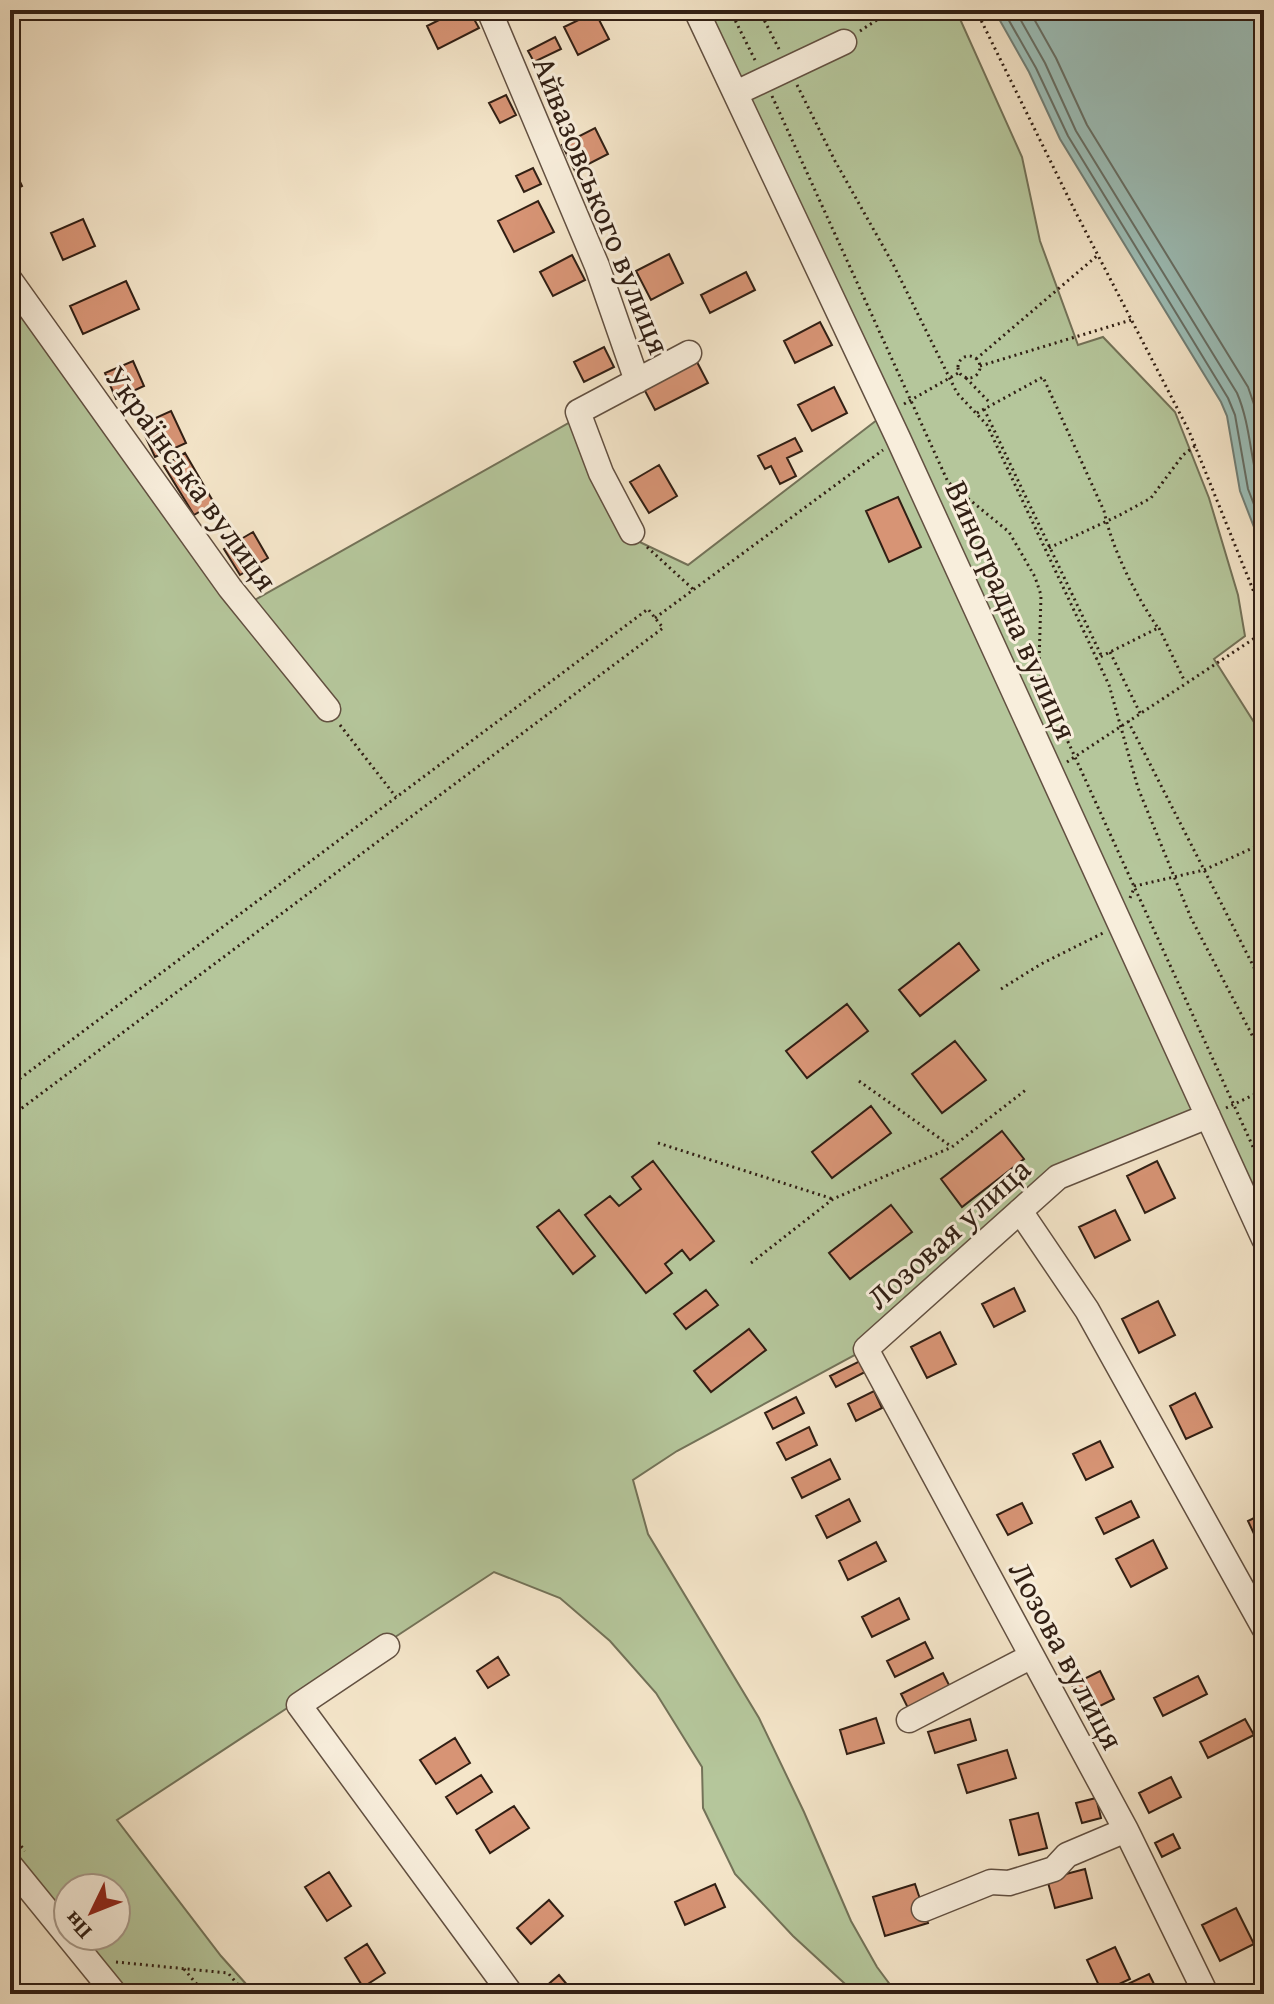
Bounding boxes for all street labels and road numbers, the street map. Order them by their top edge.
street label: Айвазовського вулиця [521,49,683,361]
street label: Українська вулиця [94,356,290,600]
street label: Виноградна вулиця [934,473,1090,747]
street label: Лозовая улица [855,1146,1041,1320]
street label: Лозова вулиця [997,1552,1137,1758]

